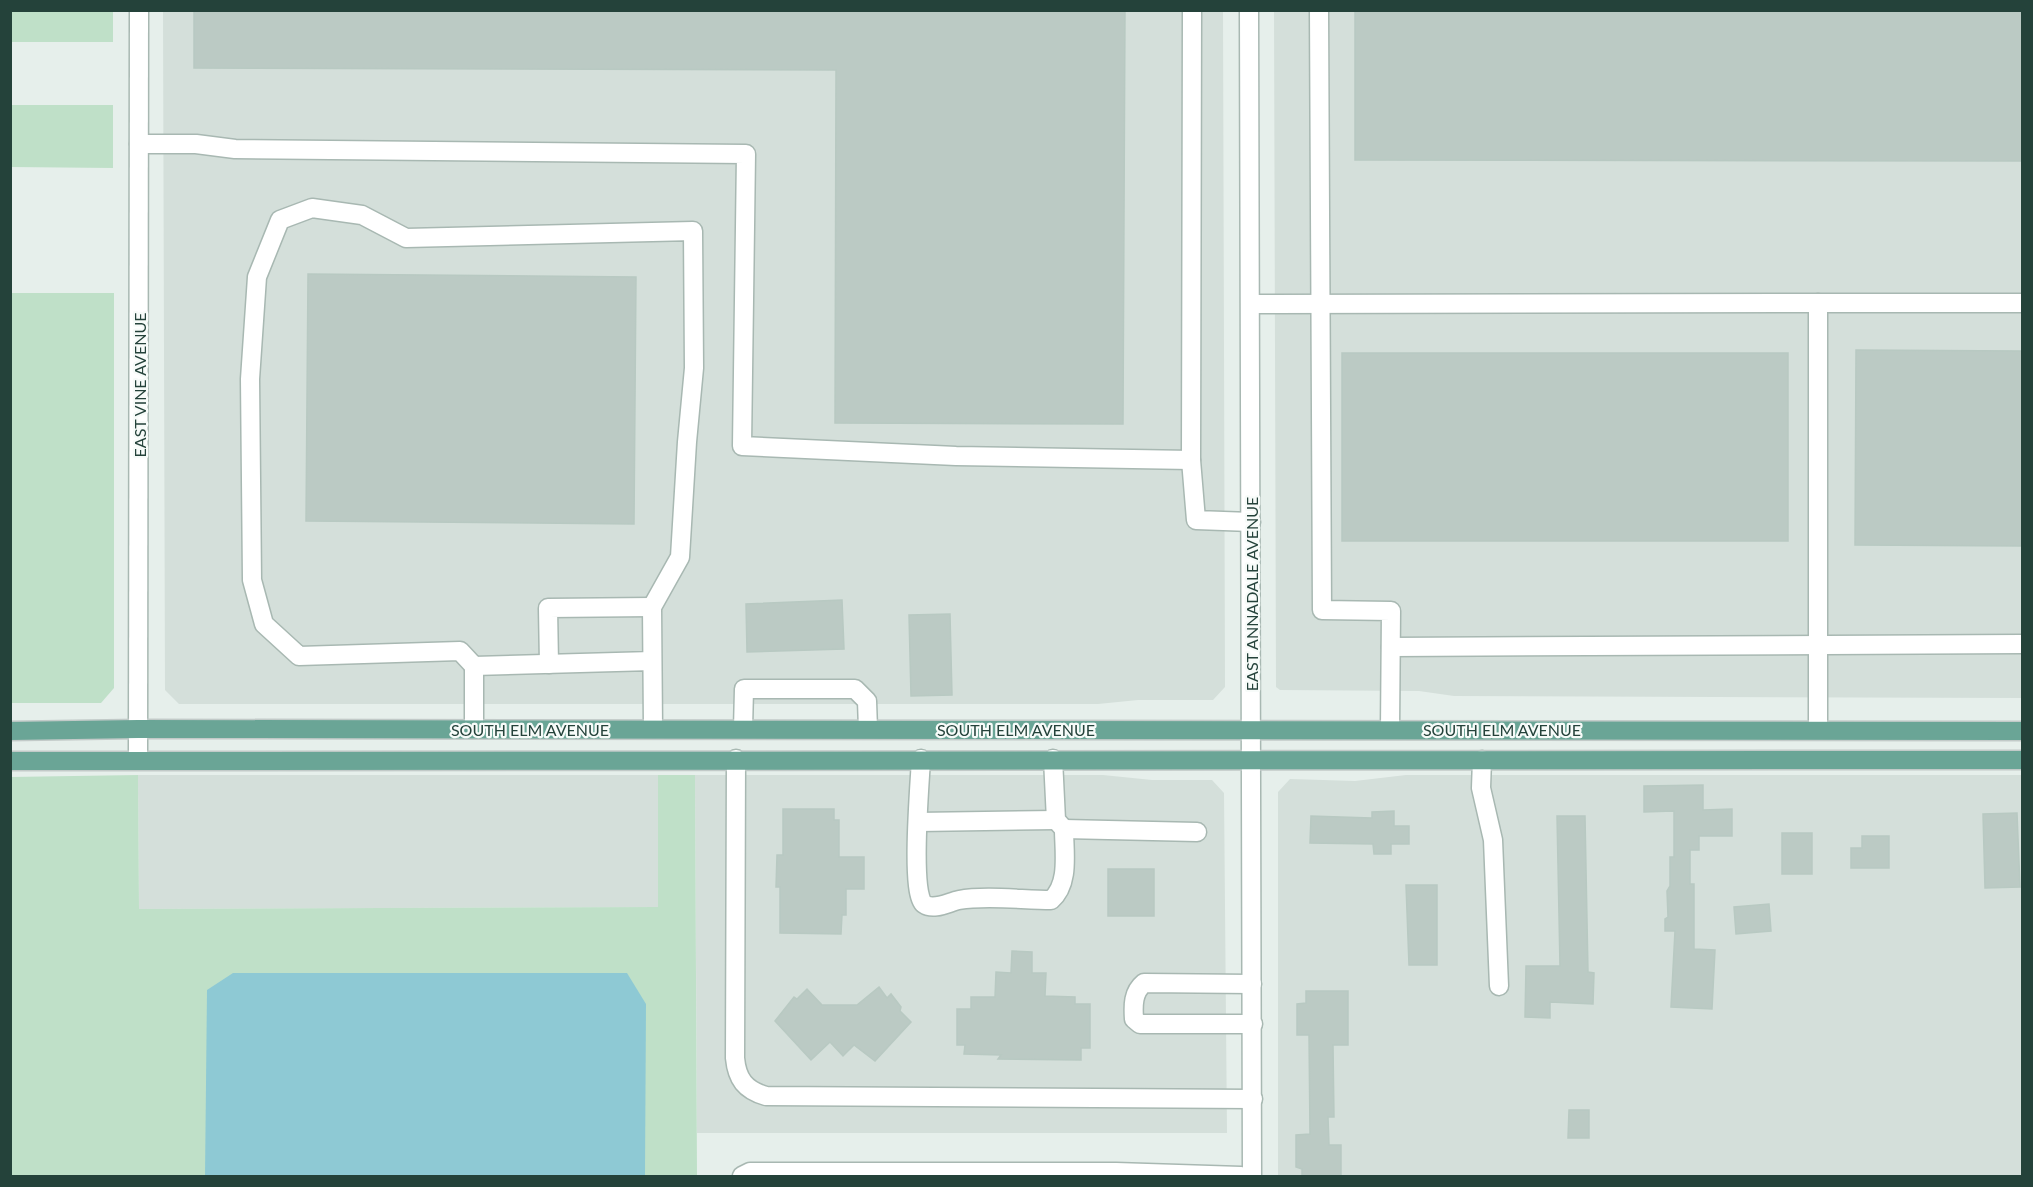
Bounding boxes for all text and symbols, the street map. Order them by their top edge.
street label: EAST VINE AVENUE [130,313,149,457]
street label: EAST ANNADALE AVENUE [1242,497,1261,691]
street label: SOUTH ELM AVENUE [451,720,609,739]
street label: SOUTH ELM AVENUE [937,720,1095,739]
street label: SOUTH ELM AVENUE [1423,720,1581,739]

